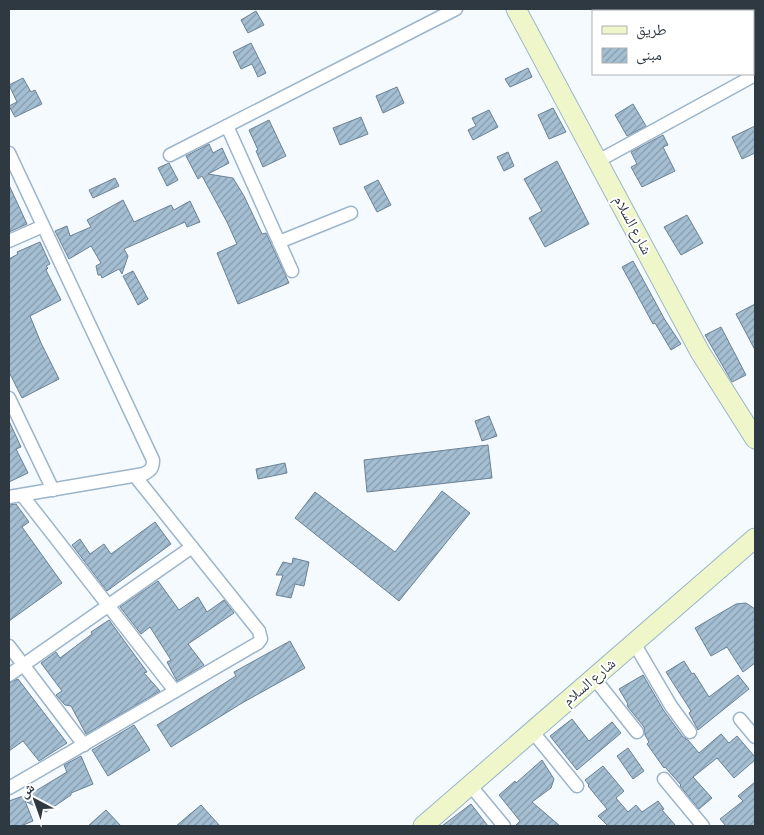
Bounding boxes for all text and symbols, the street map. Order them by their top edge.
legend [592,10,754,75]
text: طريق [636,21,667,40]
text: مبنى [636,46,662,65]
street label: شارع السلام [609,192,656,258]
street label: شارع السلام [559,654,620,711]
north arrow [10,775,60,825]
text: ش [16,779,38,802]

